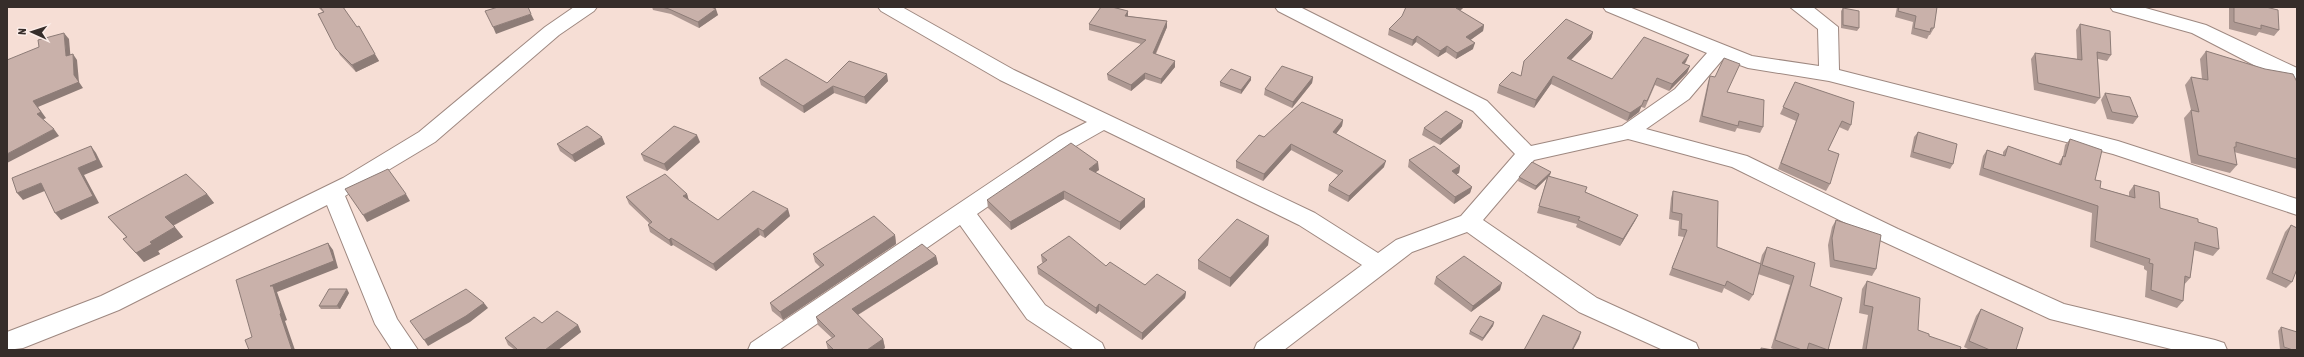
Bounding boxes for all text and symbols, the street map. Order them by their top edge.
north arrow [12,12,52,52]
text: N [16,28,28,35]

